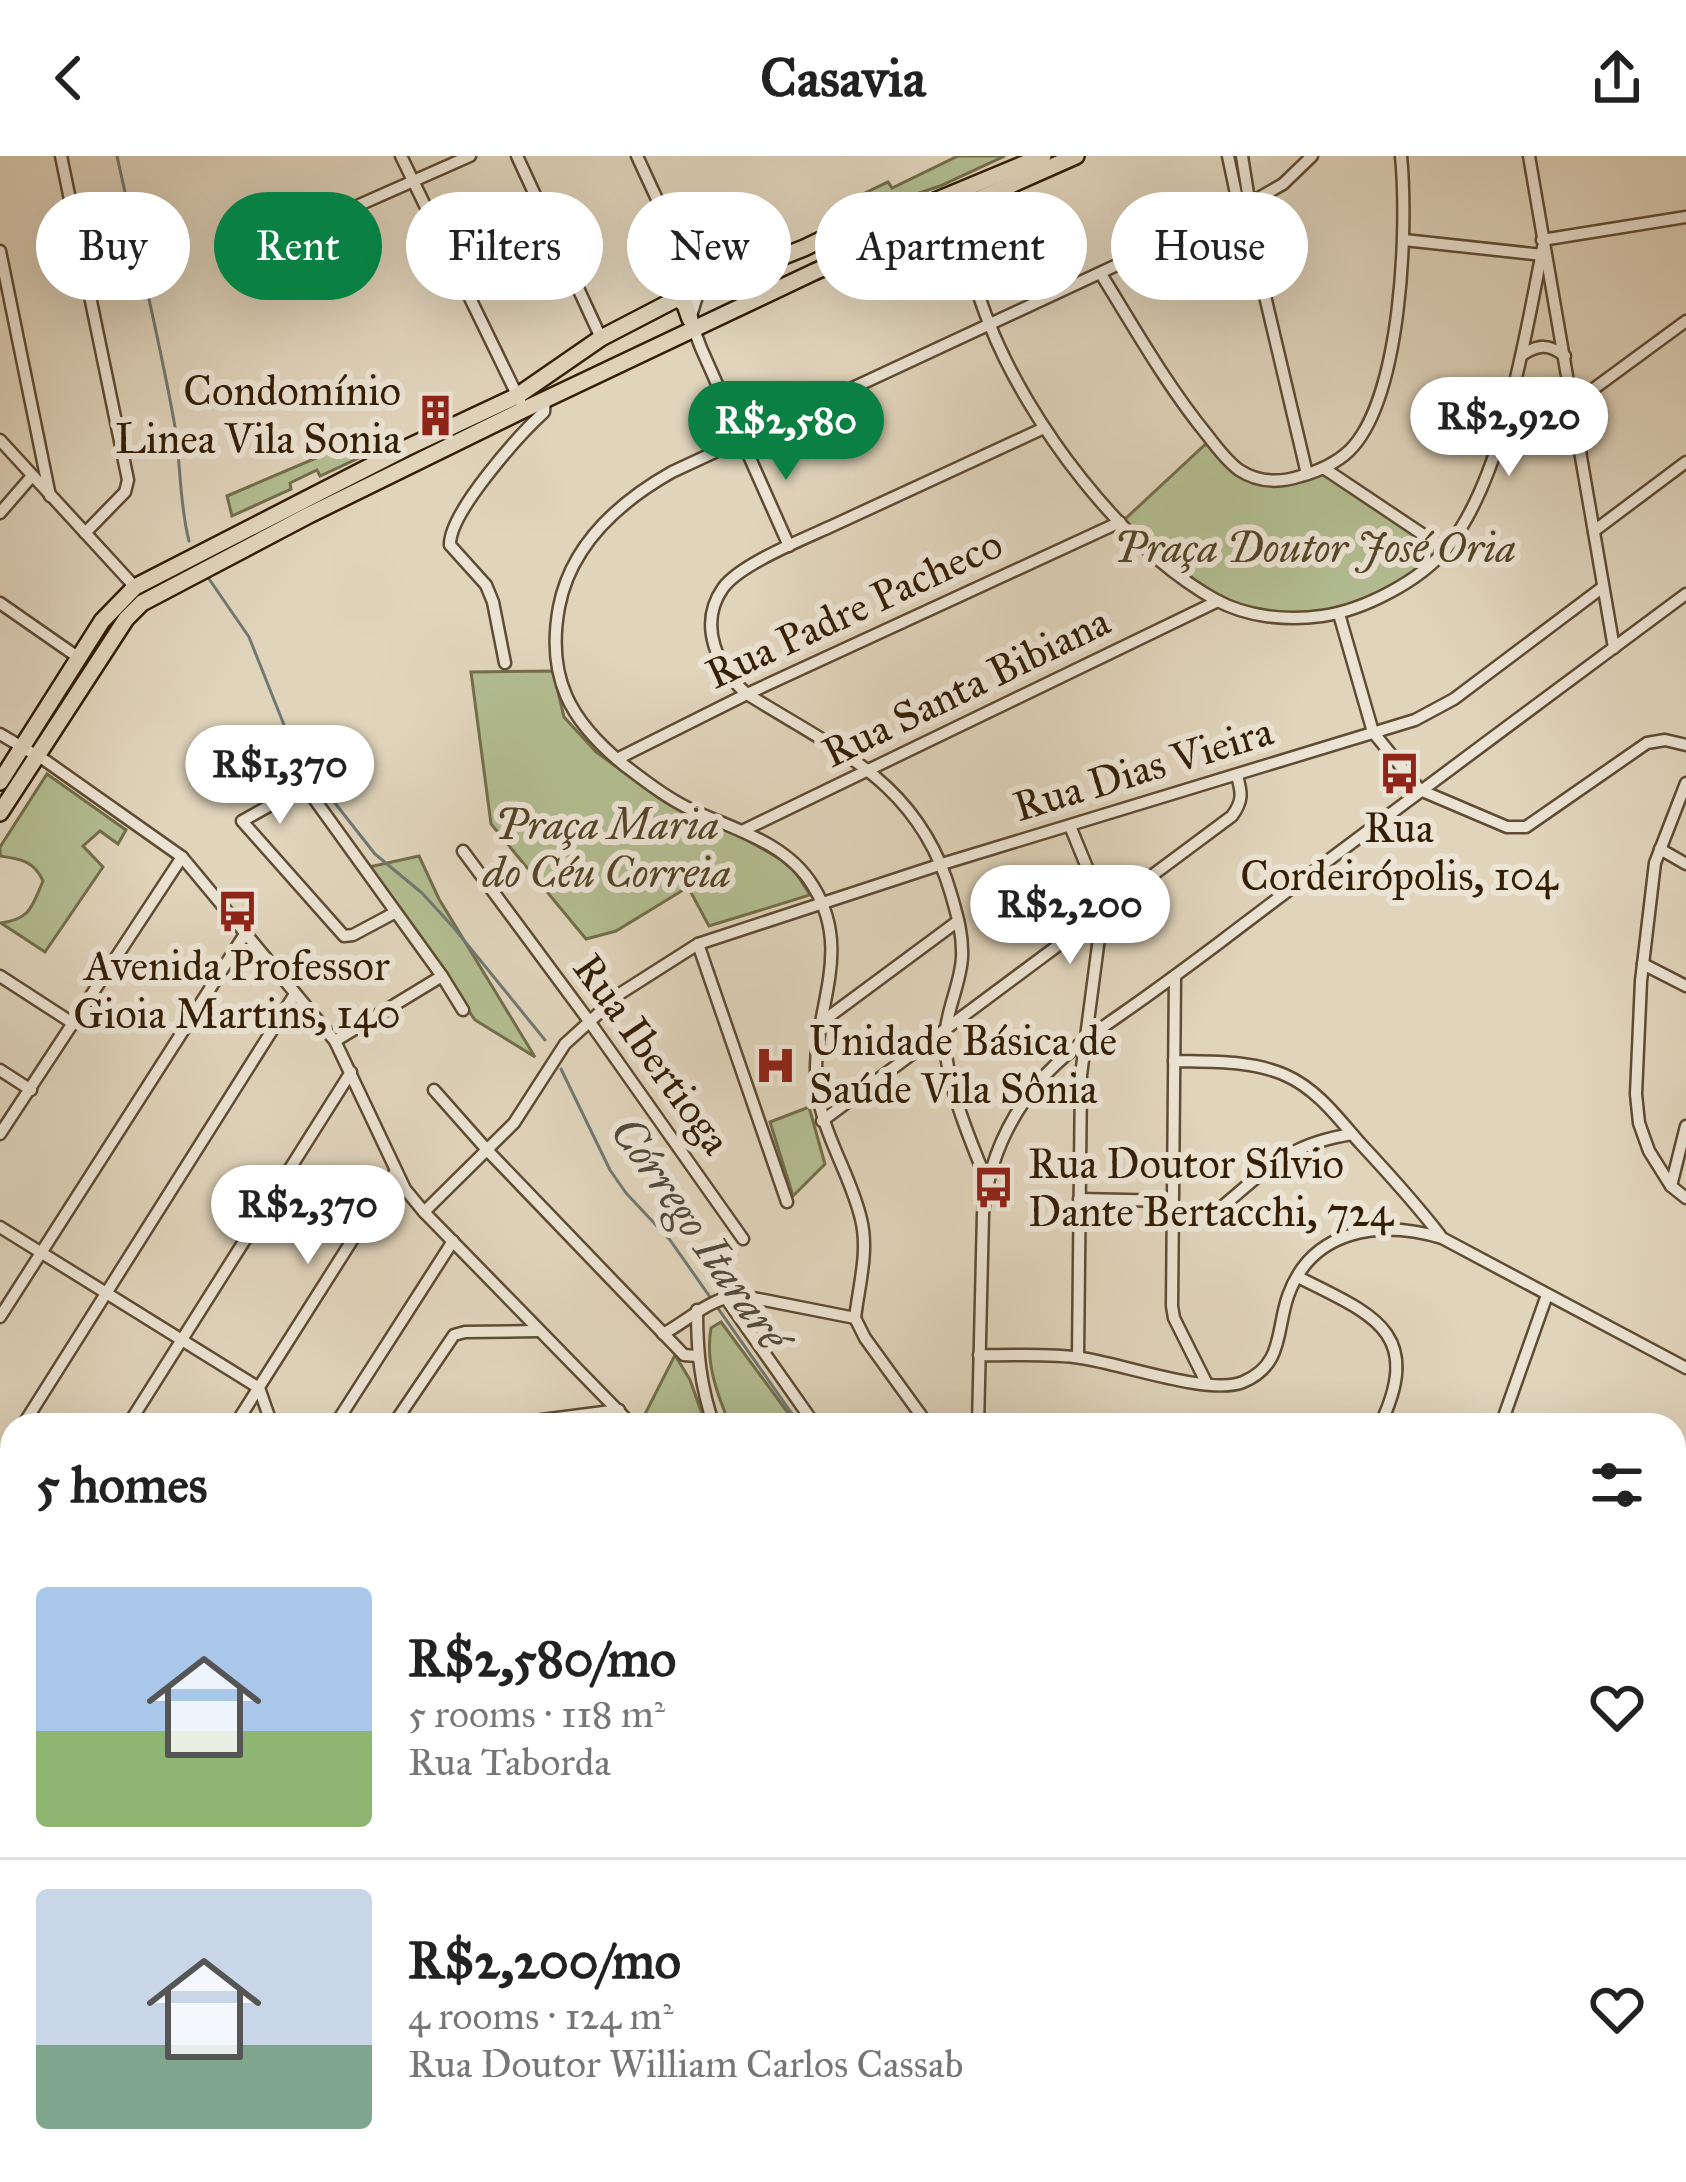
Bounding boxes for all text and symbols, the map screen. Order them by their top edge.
icon: back [36,45,102,111]
text: Casavia [760,45,926,111]
icon: share [1584,45,1650,111]
chip: Buy [36,192,190,300]
chip: Rent [214,192,382,300]
chip: Filters [406,192,603,300]
chip: New [627,192,791,300]
chip: Apartment [815,192,1087,300]
chip: House [1111,192,1308,300]
place label: Condomínio Linea Vila Sonia [115,365,401,465]
pin: R$2,920 [1398,377,1620,479]
pin: R$2,580 [675,381,897,483]
building icon: Condomínio Linea Vila Sonia [412,392,458,438]
text: R$2,920 [1437,392,1581,440]
text: R$2,580 [715,396,857,444]
street label: Rua Padre Pacheco [698,518,1010,700]
park label: Praça Doutor José Oria [1114,522,1516,574]
street label: Rua Santa Bibiana [814,595,1118,779]
street label: Rua Dias Vieira [1007,705,1279,833]
pin: R$1,370 [169,725,391,827]
text: R$1,370 [212,740,348,788]
bus stop icon: Rua Cordeirópolis, 104 [1376,751,1422,797]
park label: Praça Maria do Céu Correia [482,799,731,899]
place label: Rua Cordeirópolis, 104 [1240,802,1559,902]
pin: R$2,200 [959,865,1181,967]
text: R$2,200 [997,880,1143,928]
bus stop icon: Avenida Professor Gioia Martins, 140 [214,889,260,935]
place label: Avenida Professor Gioia Martins, 140 [73,940,401,1040]
street label: Rua Ibertioga [562,944,742,1165]
place label: Unidade Básica de Saúde Vila Sônia [809,1015,1117,1115]
hospital icon: Unidade Básica de Saúde Vila Sônia [752,1042,798,1088]
water label: Córrego Itararé [599,1106,805,1366]
place label: Rua Doutor Sílvio Dante Bertacchi, 724 [1028,1138,1395,1238]
pin: R$2,370 [197,1165,419,1267]
bus stop icon: Rua Doutor Sílvio Dante Bertacchi, 724 [971,1165,1017,1211]
text: R$2,370 [238,1180,378,1228]
icon: filters [1584,1452,1650,1518]
text: 5 homes [36,1454,207,1516]
text: R$2,580/mo [408,1628,676,1690]
icon: home [132,1635,276,1779]
icon: heart [1584,1674,1650,1740]
text: 5 rooms · 118 m² [408,1690,665,1738]
text: Rua Taborda [408,1738,611,1786]
text: R$2,200/mo [408,1930,681,1992]
icon: home [132,1937,276,2081]
icon: heart [1584,1976,1650,2042]
text: 4 rooms · 124 m² [408,1992,674,2040]
text: Rua Doutor William Carlos Cassab [408,2040,963,2088]

